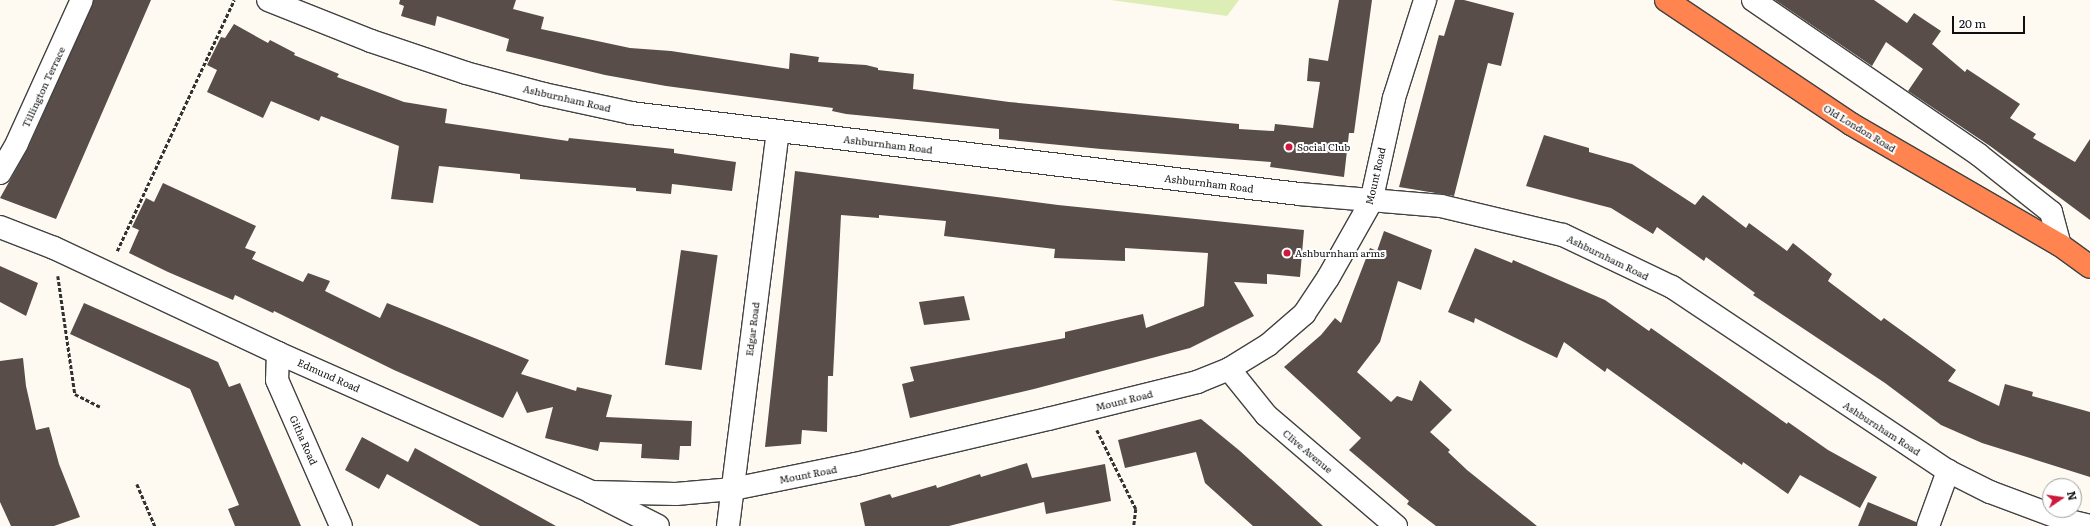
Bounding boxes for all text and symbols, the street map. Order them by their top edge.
scale bar [1954,8,2027,34]
text: 20 m [1959,14,1986,32]
street label: Tillington Terrace [19,45,67,129]
street label: Ashburnham Road [522,82,612,114]
street label: Old London Road [1822,102,1898,154]
street label: Ashburnham Road [843,133,933,155]
place label: Social Club [1297,141,1350,153]
marker: Social Club [1284,142,1294,152]
street label: Mount Road [1363,146,1387,206]
street label: Ashburnham Road [1164,172,1254,194]
street label: Ashburnham Road [1565,232,1651,282]
place label: Ashburnham arms [1295,247,1385,259]
marker: Ashburnham arms [1282,248,1292,258]
street label: Edgar Road [743,301,761,357]
street label: Edmund Road [296,356,362,394]
street label: Mount Road [1094,387,1154,413]
street label: Ashburnham Road [1841,399,1923,457]
street label: Githa Road [288,413,320,467]
street label: Clive Avenue [1281,427,1335,475]
street label: Mount Road [778,463,838,485]
north arrow [2042,478,2082,518]
text: N [2064,489,2082,502]

